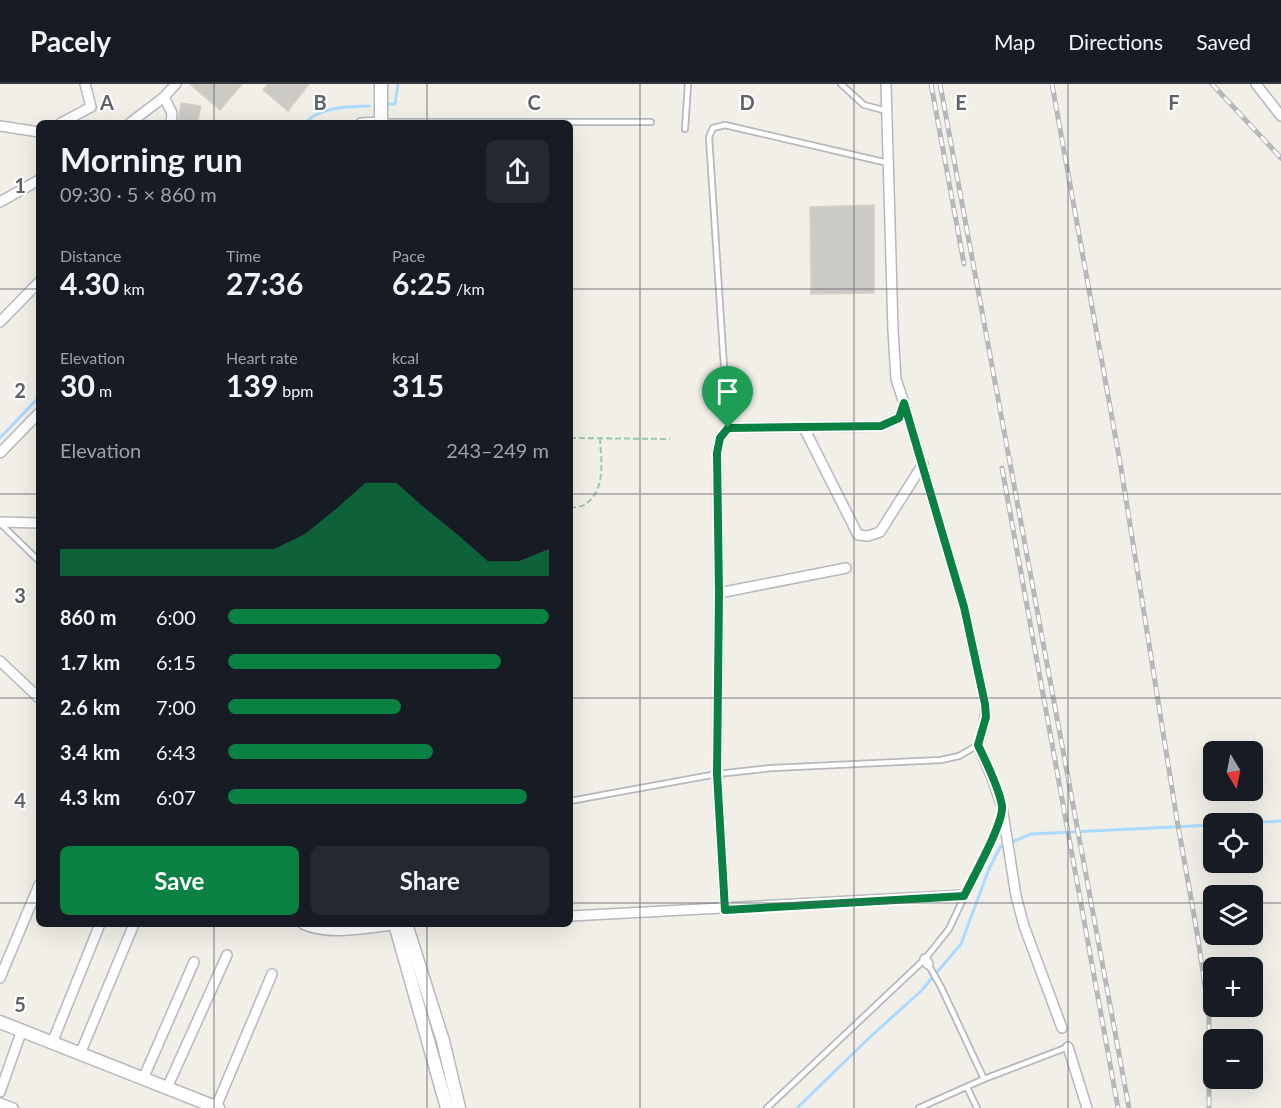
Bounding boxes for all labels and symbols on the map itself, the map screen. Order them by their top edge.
text: A [99,90,114,114]
text: B [313,90,327,114]
text: C [527,90,541,114]
text: D [739,90,755,114]
text: E [955,90,967,114]
text: F [1168,90,1180,114]
text: 1 [14,173,26,197]
pin [702,366,753,428]
text: 2 [14,378,26,402]
text: 3 [14,583,26,607]
north arrow [1203,741,1263,801]
text: 4 [14,788,26,812]
text: 5 [14,992,26,1016]

